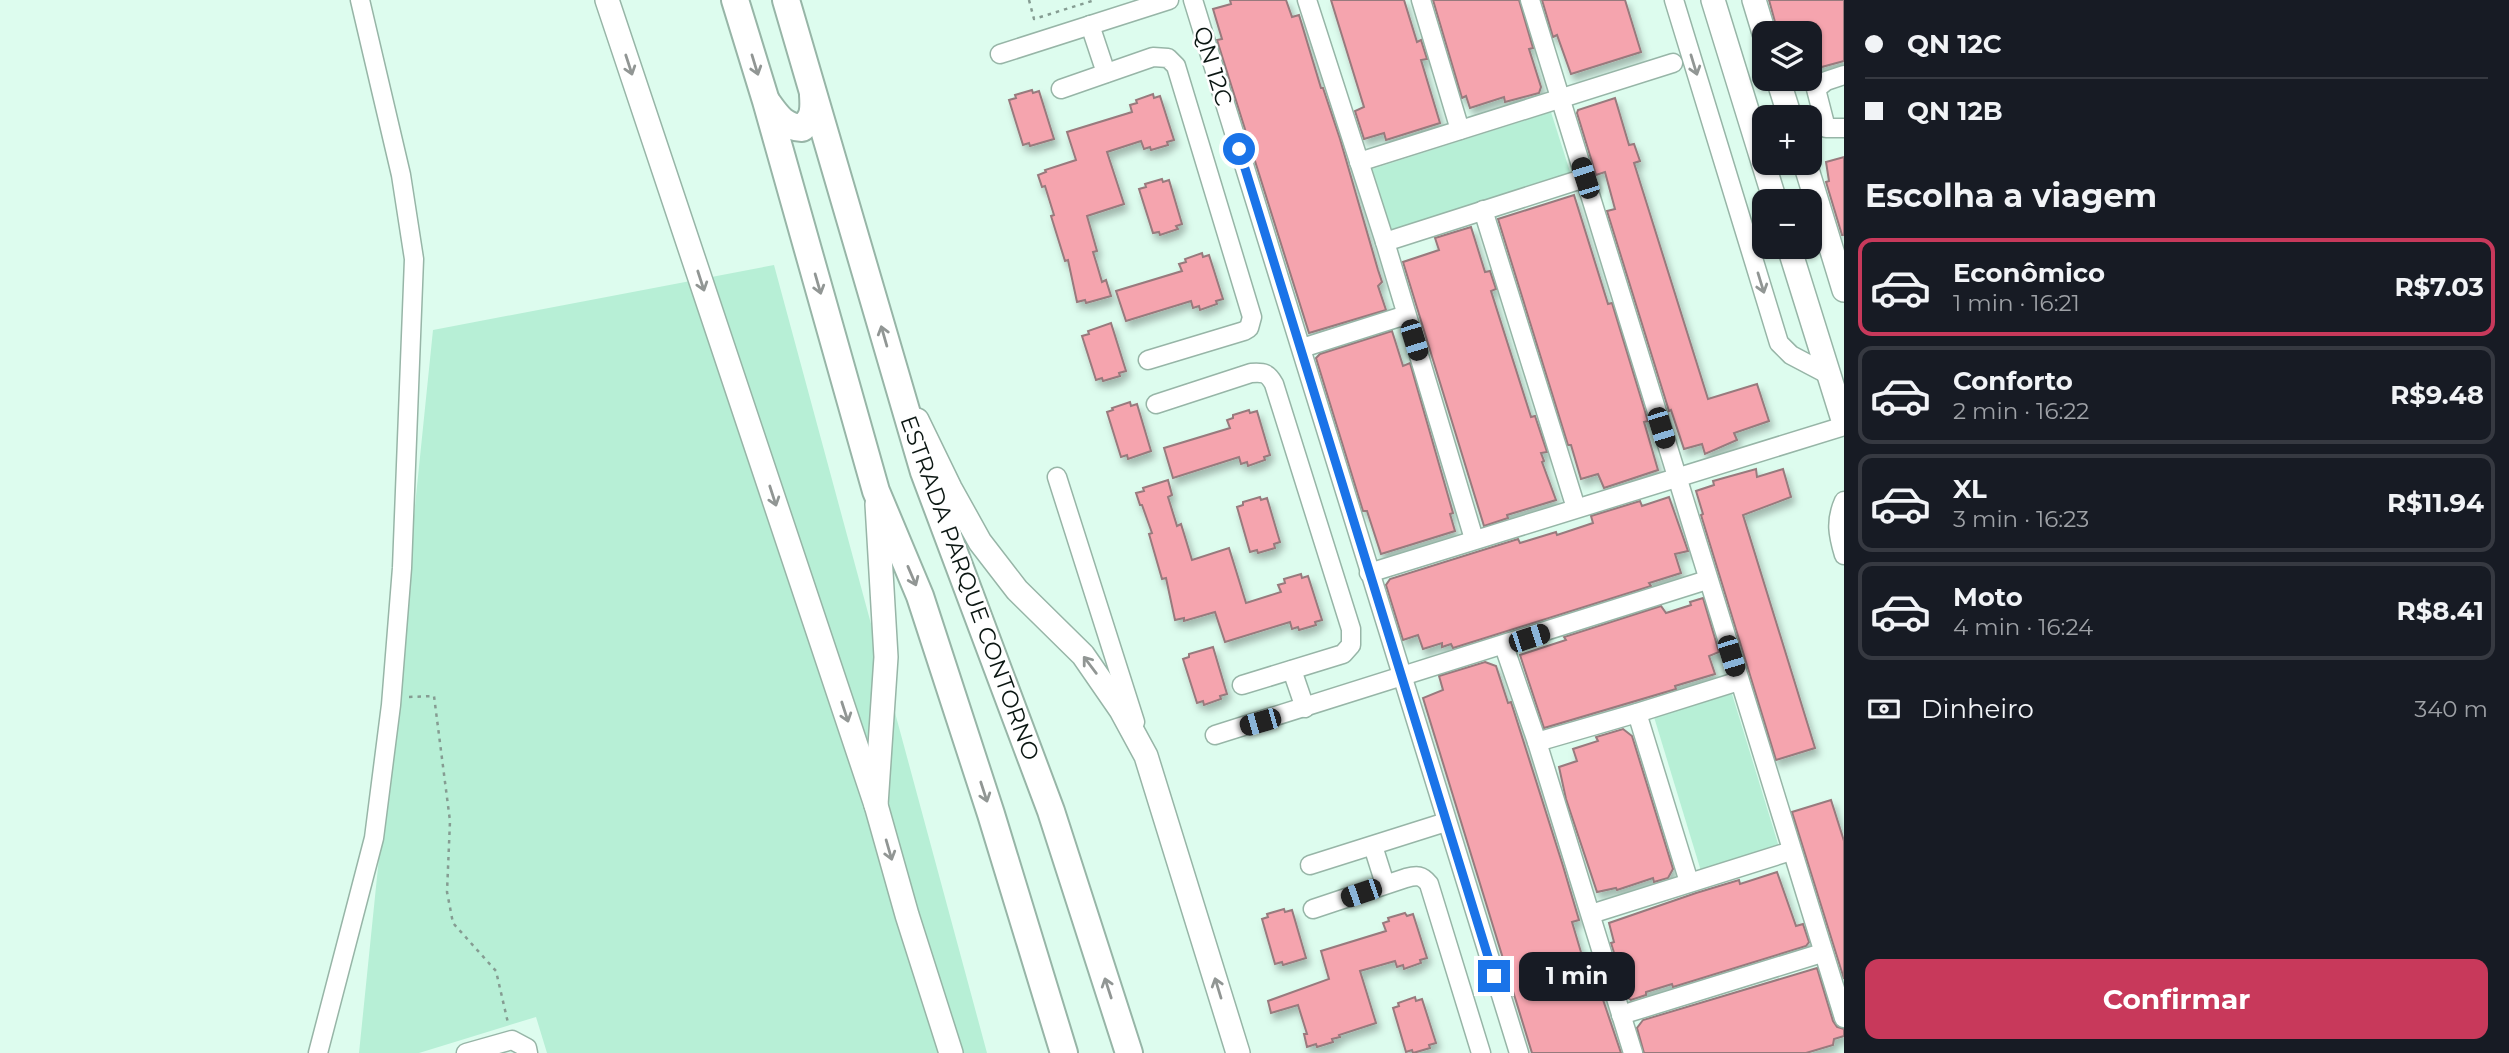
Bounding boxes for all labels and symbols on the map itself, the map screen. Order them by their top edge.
street label: QN 12C [1188,23,1238,109]
one-way arrow [624,53,636,75]
one-way arrow [749,54,762,76]
one-way arrow [1688,54,1701,76]
route start [1223,133,1255,165]
car [1569,155,1602,201]
one-way arrow [696,269,708,291]
one-way arrow [1755,271,1768,293]
one-way arrow [812,273,825,295]
car [1398,317,1431,363]
one-way arrow [877,325,890,347]
car [1645,405,1678,451]
street label: ESTRADA PARQUE CONTORNO [894,412,1046,764]
one-way arrow [768,485,780,507]
one-way arrow [906,565,919,586]
car [1506,622,1553,654]
car [1715,633,1748,679]
one-way arrow [1083,656,1098,674]
one-way arrow [840,701,852,723]
car [1237,706,1284,738]
one-way arrow [978,781,991,803]
one-way arrow [883,839,896,861]
car [1338,876,1385,910]
callout: 1 min [1518,951,1634,1000]
route end [1478,960,1510,992]
one-way arrow [1101,977,1114,999]
one-way arrow [1211,977,1224,999]

